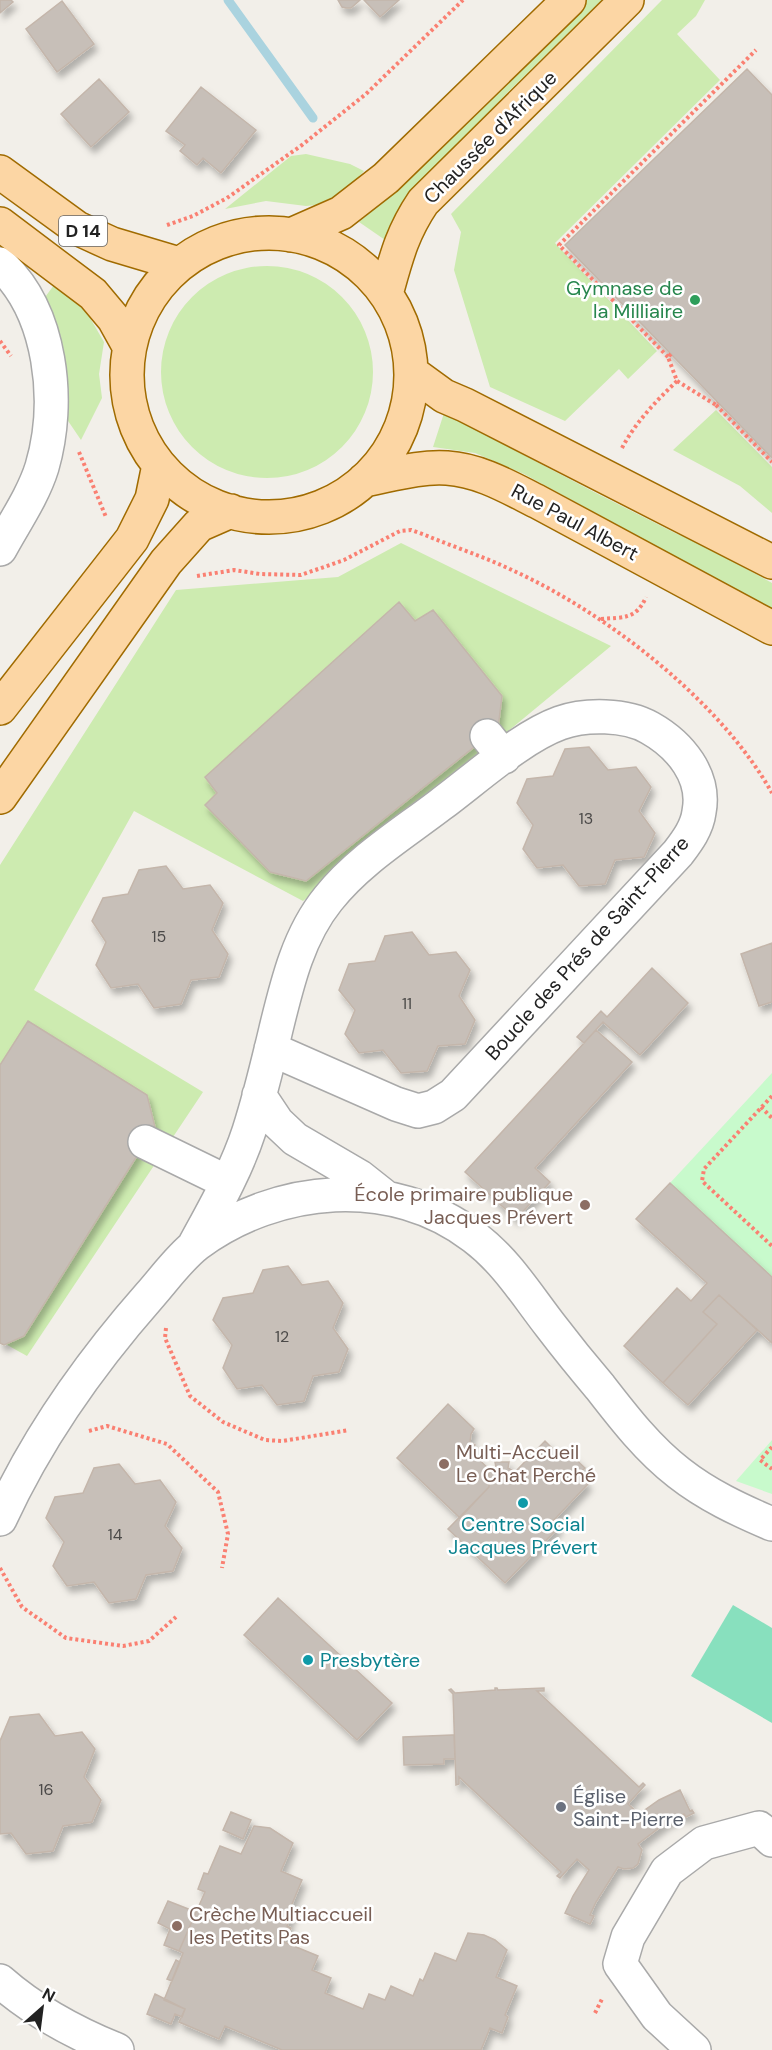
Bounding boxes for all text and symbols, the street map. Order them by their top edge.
street label: Chaussée d'Afrique [418,65,562,209]
road number: D 14 [59,216,107,246]
place label: Gymnase de la Milliaire [566,275,683,324]
marker: Gymnase de la Milliaire [688,293,702,307]
street label: Rue Paul Albert [507,478,643,566]
house number: 13 [579,808,593,829]
street label: Boucle des Prés de Saint-Pierre [479,831,695,1065]
house number: 15 [152,926,166,947]
house number: 11 [402,993,412,1014]
place label: École primaire publique Jacques Prévert [354,1181,573,1230]
marker: École primaire publique Jacques Prévert [578,1198,592,1212]
house number: 12 [275,1326,289,1347]
place label: Multi-Accueil Le Chat Perché [456,1439,596,1488]
marker: Multi-Accueil Le Chat Perché [437,1457,451,1471]
marker: Centre Social Jacques Prévert [516,1496,530,1510]
place label: Centre Social Jacques Prévert [448,1511,598,1560]
house number: 14 [108,1524,123,1545]
place label: Presbytère [320,1647,420,1673]
marker: Presbytère [301,1653,315,1667]
house number: 16 [38,1779,54,1800]
place label: Église Saint-Pierre [573,1783,684,1832]
marker: Église Saint-Pierre [554,1800,568,1814]
place label: Crèche Multiaccueil les Petits Pas [189,1901,373,1950]
marker: Crèche Multiaccueil les Petits Pas [170,1919,184,1933]
north arrow [12,1978,72,2038]
text: N [39,1983,59,2007]

